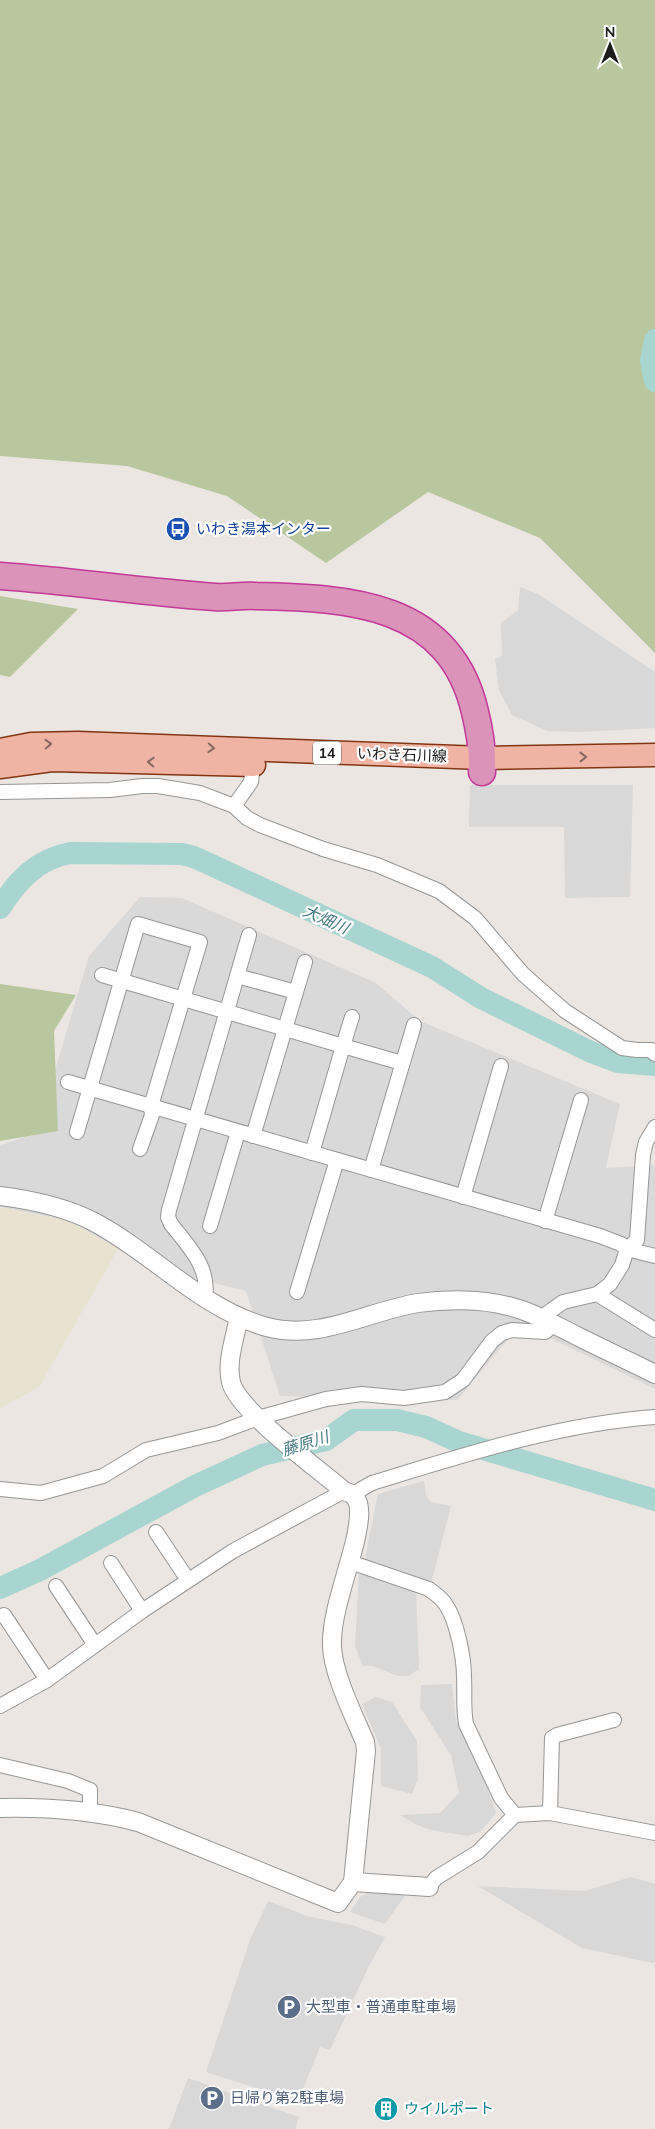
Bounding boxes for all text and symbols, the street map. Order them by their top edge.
north arrow [585,20,635,70]
text: N [605,23,615,41]
bus stop icon: いわき湯本インター [165,516,191,542]
place label: いわき湯本インター [196,519,331,538]
one-way arrow [45,738,53,749]
road number: 14 [313,741,341,764]
one-way arrow [207,742,215,753]
street label: いわき石川線 [357,743,447,766]
one-way arrow [580,752,587,762]
one-way arrow [147,757,155,767]
water label: 大畑川 [300,900,354,939]
water label: 藤原川 [279,1425,333,1460]
parking icon: 大型車・普通車駐車場 [276,1994,302,2020]
place label: 大型車・普通車駐車場 [306,1997,456,2016]
parking icon: 日帰り第2駐車場 [199,2085,225,2111]
place label: 日帰り第2駐車場 [230,2088,344,2107]
building icon: ウイルポート [373,2096,399,2122]
place label: ウイルポート [404,2099,494,2118]

